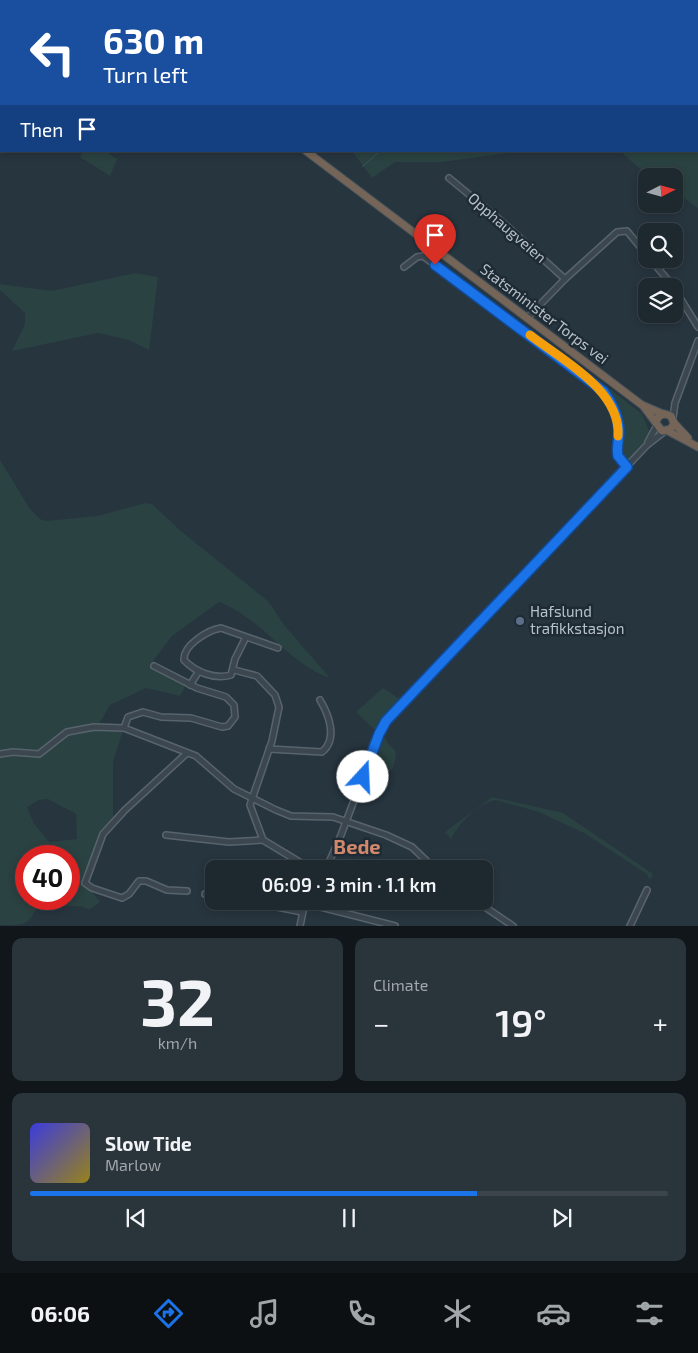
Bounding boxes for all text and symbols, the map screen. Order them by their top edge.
text: 630 m [103,19,204,61]
icon: left [20,20,85,85]
text: Turn left [103,61,188,87]
icon: arrive [73,115,101,143]
text: Then [20,118,63,141]
north arrow [638,168,682,212]
map controls [638,168,683,323]
street label: Opphaugveien [465,188,550,266]
pin [414,214,456,265]
icon: arrive [421,221,449,249]
button: search [638,223,683,268]
street label: Statsminister Torps vei [477,259,612,367]
button: layers [638,278,683,323]
place label: Hafslund trafikkstasjon [530,602,625,638]
marker: Hafslund trafikkstasjon [514,615,526,627]
position arrow [336,750,388,802]
district label: Bede [333,834,381,858]
speed limit sign: 40 [15,845,80,910]
text: 06:09 · 3 min · 1.1 km [262,873,436,896]
text: 32 [140,961,215,1039]
text: Climate [373,975,428,994]
text: 19° [495,999,547,1045]
text: − [373,1006,389,1040]
text: + [653,1006,668,1040]
text: km/h [158,1033,197,1052]
text: Slow Tide [105,1132,192,1155]
text: Marlow [105,1155,161,1174]
icon: previous [122,1204,150,1232]
icon: pause [335,1204,363,1232]
icon: next [548,1204,576,1232]
icon: directions [151,1296,186,1331]
icon: music [247,1296,282,1331]
icon: phone [344,1296,379,1331]
icon: climate [440,1296,475,1331]
icon: car [536,1296,571,1331]
icon: filters [632,1296,667,1331]
text: 06:06 [31,1300,90,1326]

